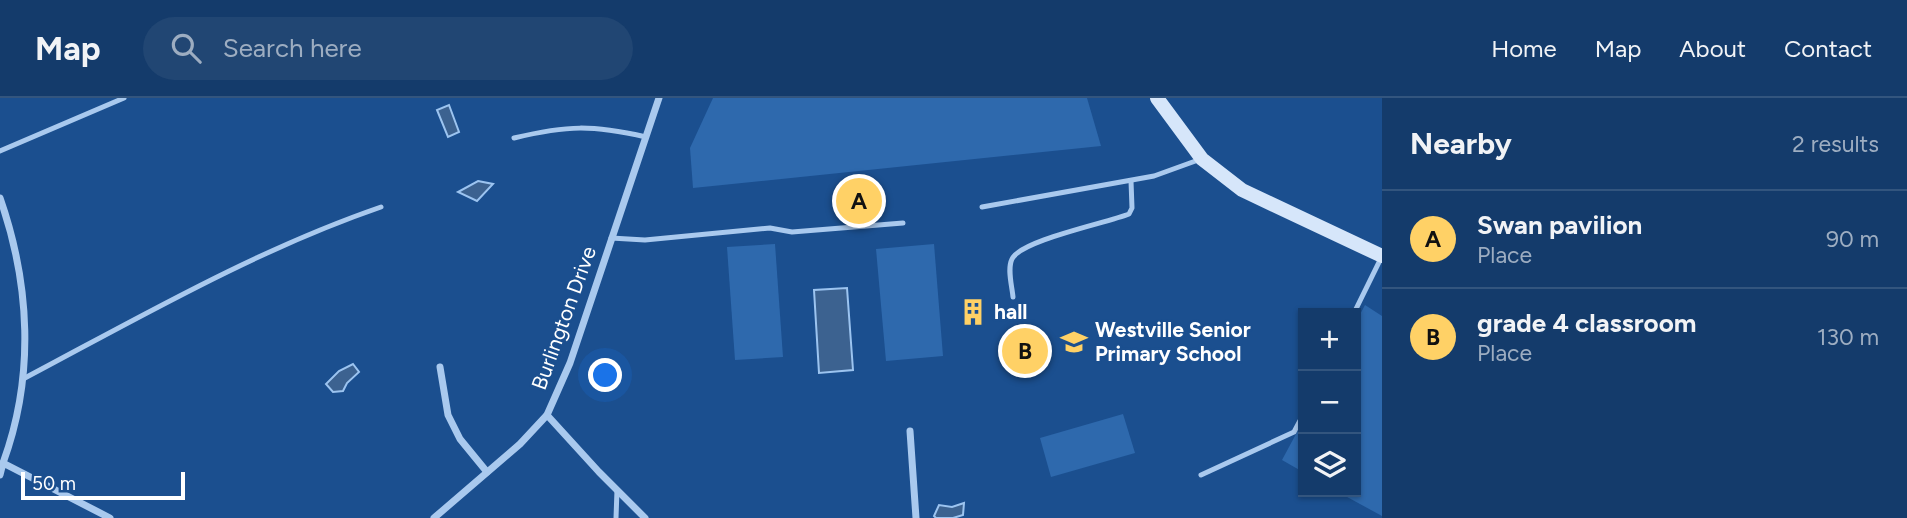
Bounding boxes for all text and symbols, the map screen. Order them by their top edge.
search box [143,17,633,80]
text: Map [35,29,101,68]
icon: search [167,29,205,67]
text: Search here [223,32,362,64]
text: Home [1491,34,1557,63]
text: Map [1595,34,1641,63]
text: About [1679,34,1746,63]
text: Contact [1784,34,1872,63]
text: Nearby [1410,125,1512,162]
text: 2 results [1792,130,1879,158]
pin: A [836,175,882,227]
text: Swan pavilion [1477,209,1642,241]
text: A [1425,225,1441,253]
text: 90 m [1826,225,1879,253]
text: Place [1477,241,1532,269]
street label: Burlington Drive [526,243,601,393]
building icon: hall [958,297,988,327]
place label: hall [994,299,1028,324]
text: grade 4 classroom [1477,307,1696,339]
map controls [1298,308,1361,497]
button: + [1298,308,1361,371]
place label: Westville Senior Primary School [1095,317,1251,366]
text: B [1426,323,1440,351]
text: 130 m [1817,323,1879,351]
pin: B [1002,325,1048,377]
school or university icon: Westville Senior Primary School [1059,327,1089,357]
text: Place [1477,339,1532,367]
your location [588,358,622,392]
button: − [1298,371,1361,434]
button: layers [1298,434,1361,497]
scale bar [21,469,186,501]
text: 50 m [32,472,76,495]

